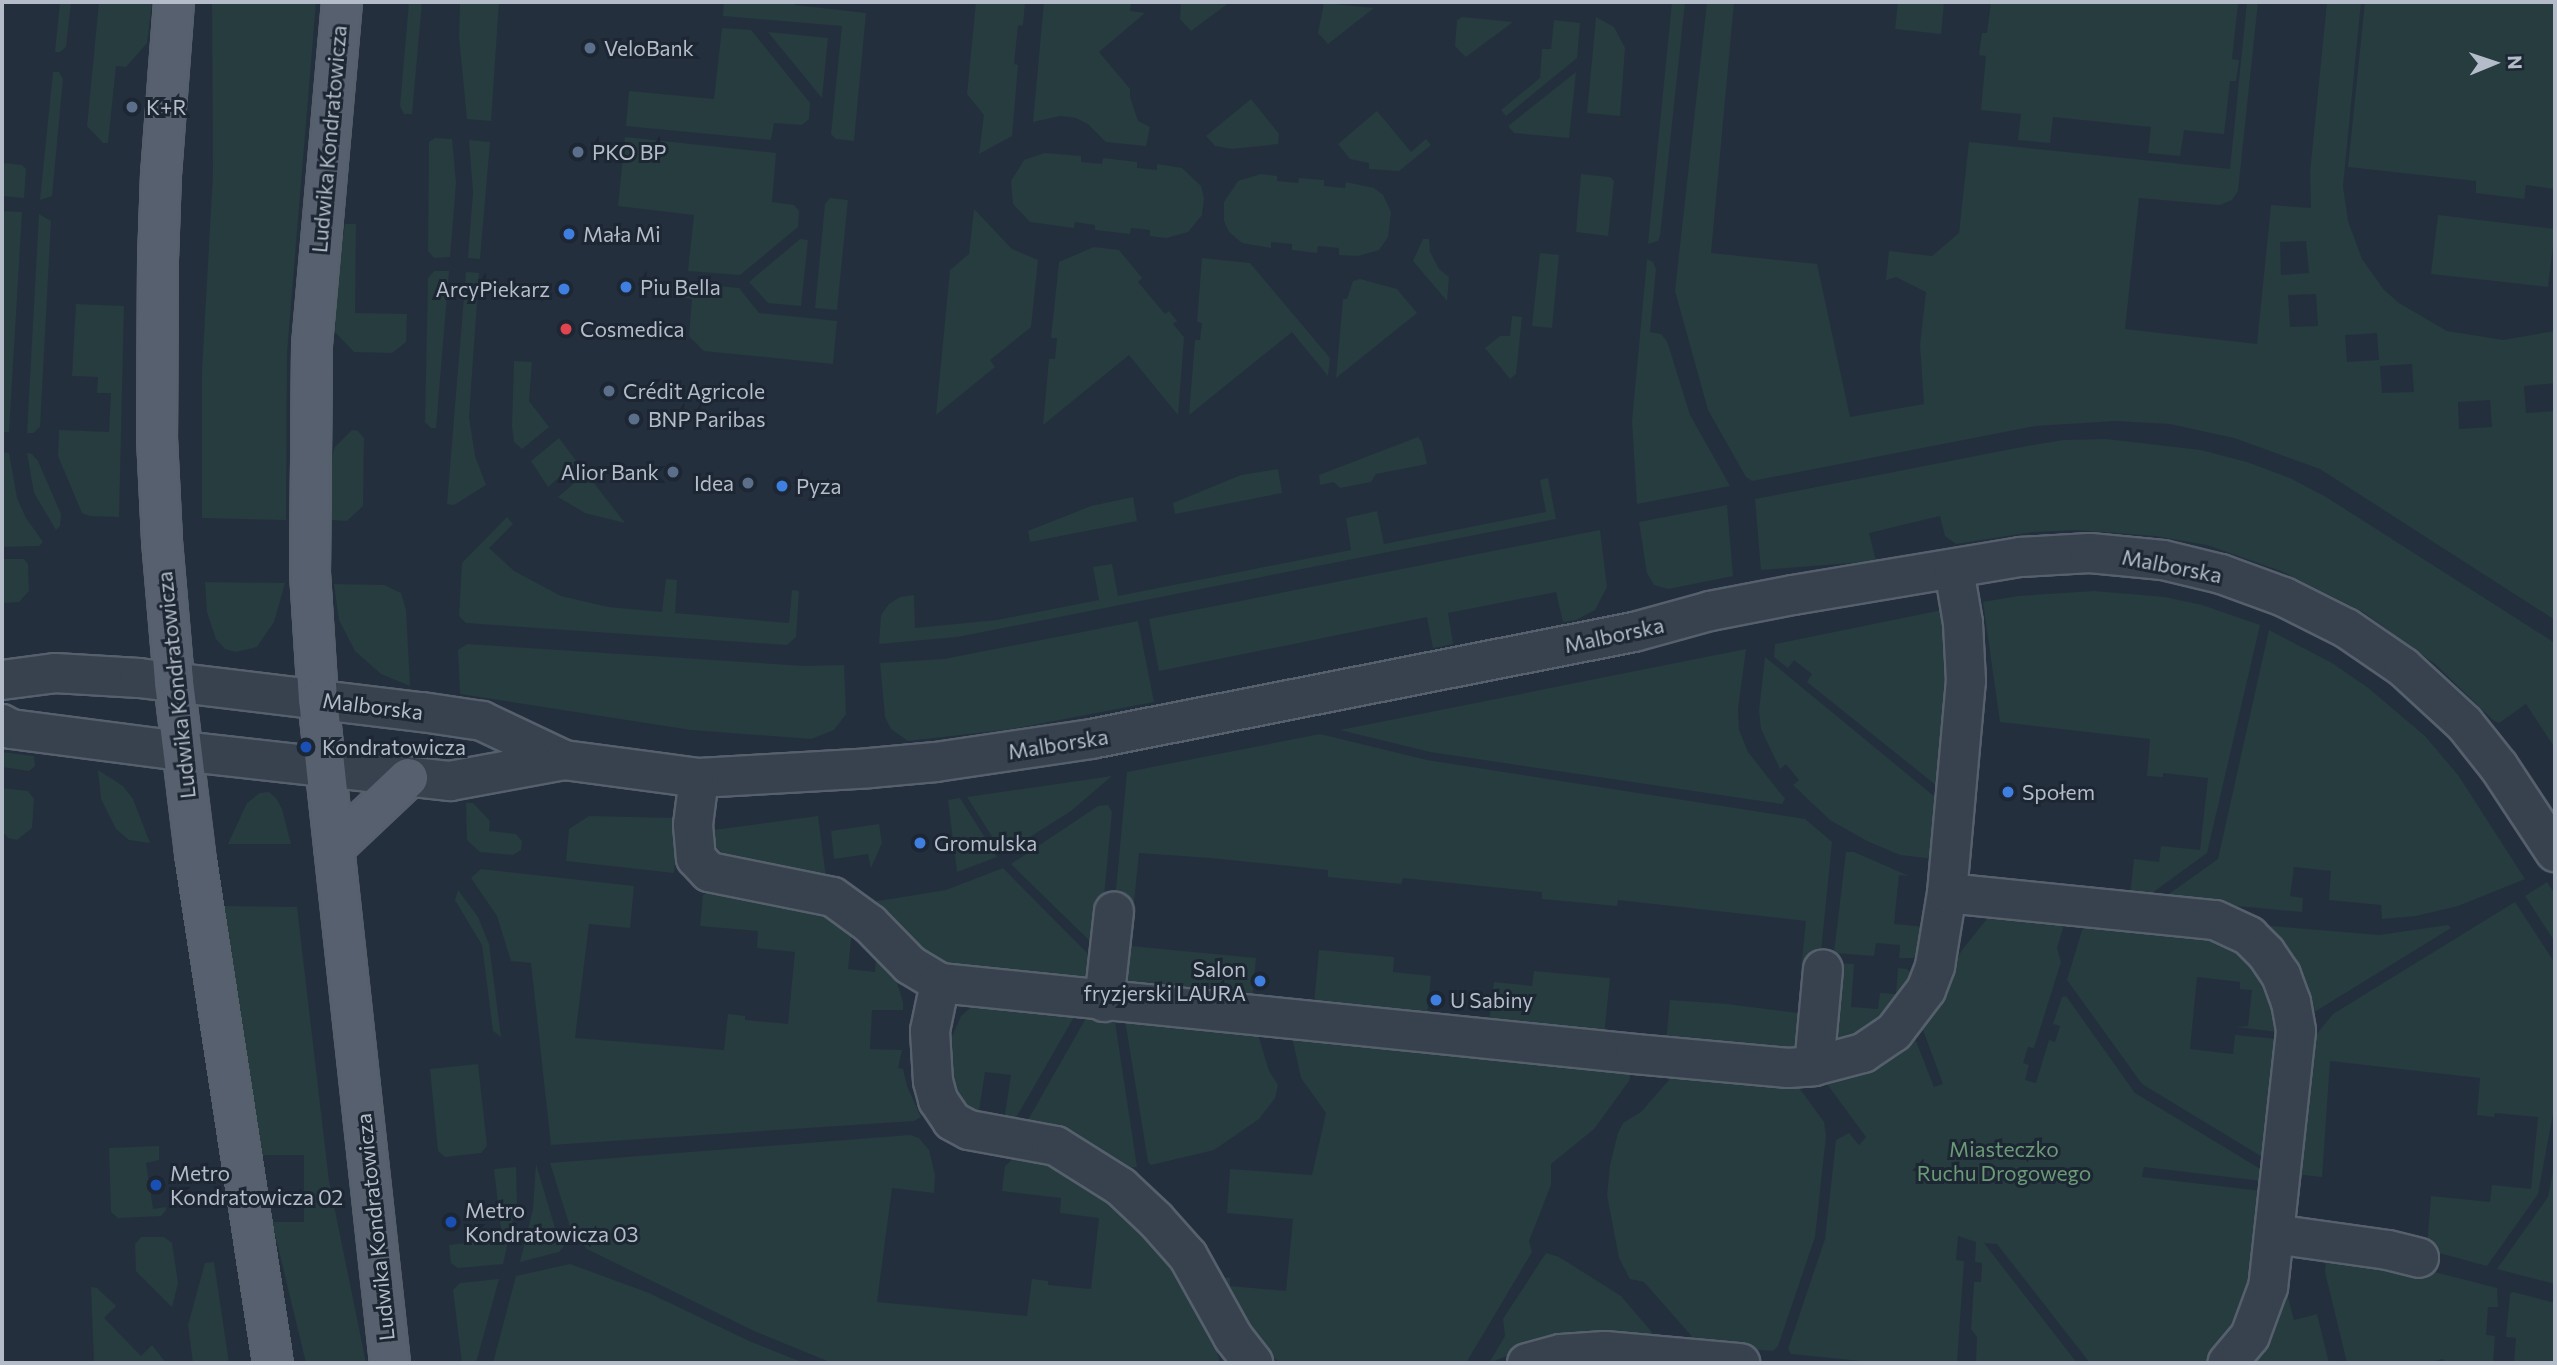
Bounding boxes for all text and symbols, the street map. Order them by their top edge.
street label: Ludwika Kondratowicza [306,24,352,254]
north arrow [2459,28,2529,98]
place label: VeloBank [604,35,694,61]
marker: VeloBank [582,40,598,56]
text: N [2504,55,2527,70]
place label: K+R [146,94,187,120]
marker: K+R [124,99,140,115]
place label: PKO BP [592,139,666,165]
marker: PKO BP [570,144,586,160]
place label: Mała Mi [583,221,661,247]
marker: Mała Mi [561,226,577,242]
place label: Piu Bella [640,274,721,300]
place label: ArcyPiekarz [435,276,550,302]
marker: Piu Bella [618,279,634,295]
marker: ArcyPiekarz [556,281,572,297]
place label: Cosmedica [580,316,685,342]
marker: Cosmedica [558,321,574,337]
place label: Crédit Agricole [623,378,765,404]
marker: Crédit Agricole [601,383,617,399]
place label: BNP Paribas [648,406,765,432]
marker: BNP Paribas [626,411,642,427]
place label: Alior Bank [561,459,659,485]
marker: Alior Bank [665,464,681,480]
place label: Idea [694,470,734,496]
place label: Pyza [796,473,841,499]
marker: Idea [740,475,756,491]
marker: Pyza [774,478,790,494]
street label: Malborska [2120,544,2224,588]
street label: Ludwika Kondratowicza [152,570,200,800]
street label: Malborska [1562,612,1666,658]
street label: Malborska [321,687,425,725]
street label: Malborska [1006,724,1110,764]
place label: Kondratowicza [322,734,466,760]
marker: Kondratowicza [296,737,316,757]
place label: Społem [2022,779,2095,805]
marker: Społem [2000,784,2016,800]
place label: Gromulska [934,830,1037,856]
marker: Gromulska [912,835,928,851]
place label: Salon fryzjerski LAURA [1083,956,1246,1006]
marker: Salon fryzjerski LAURA [1252,973,1268,989]
place label: U Sabiny [1450,987,1533,1013]
marker: U Sabiny [1428,992,1444,1008]
street label: Ludwika Kondratowicza [351,1112,399,1342]
park label: Miasteczko Ruchu Drogowego [1917,1136,2091,1186]
place label: Metro Kondratowicza 02 [170,1160,343,1210]
marker: Metro Kondratowicza 02 [148,1177,164,1193]
place label: Metro Kondratowicza 03 [465,1197,639,1247]
marker: Metro Kondratowicza 03 [443,1214,459,1230]

